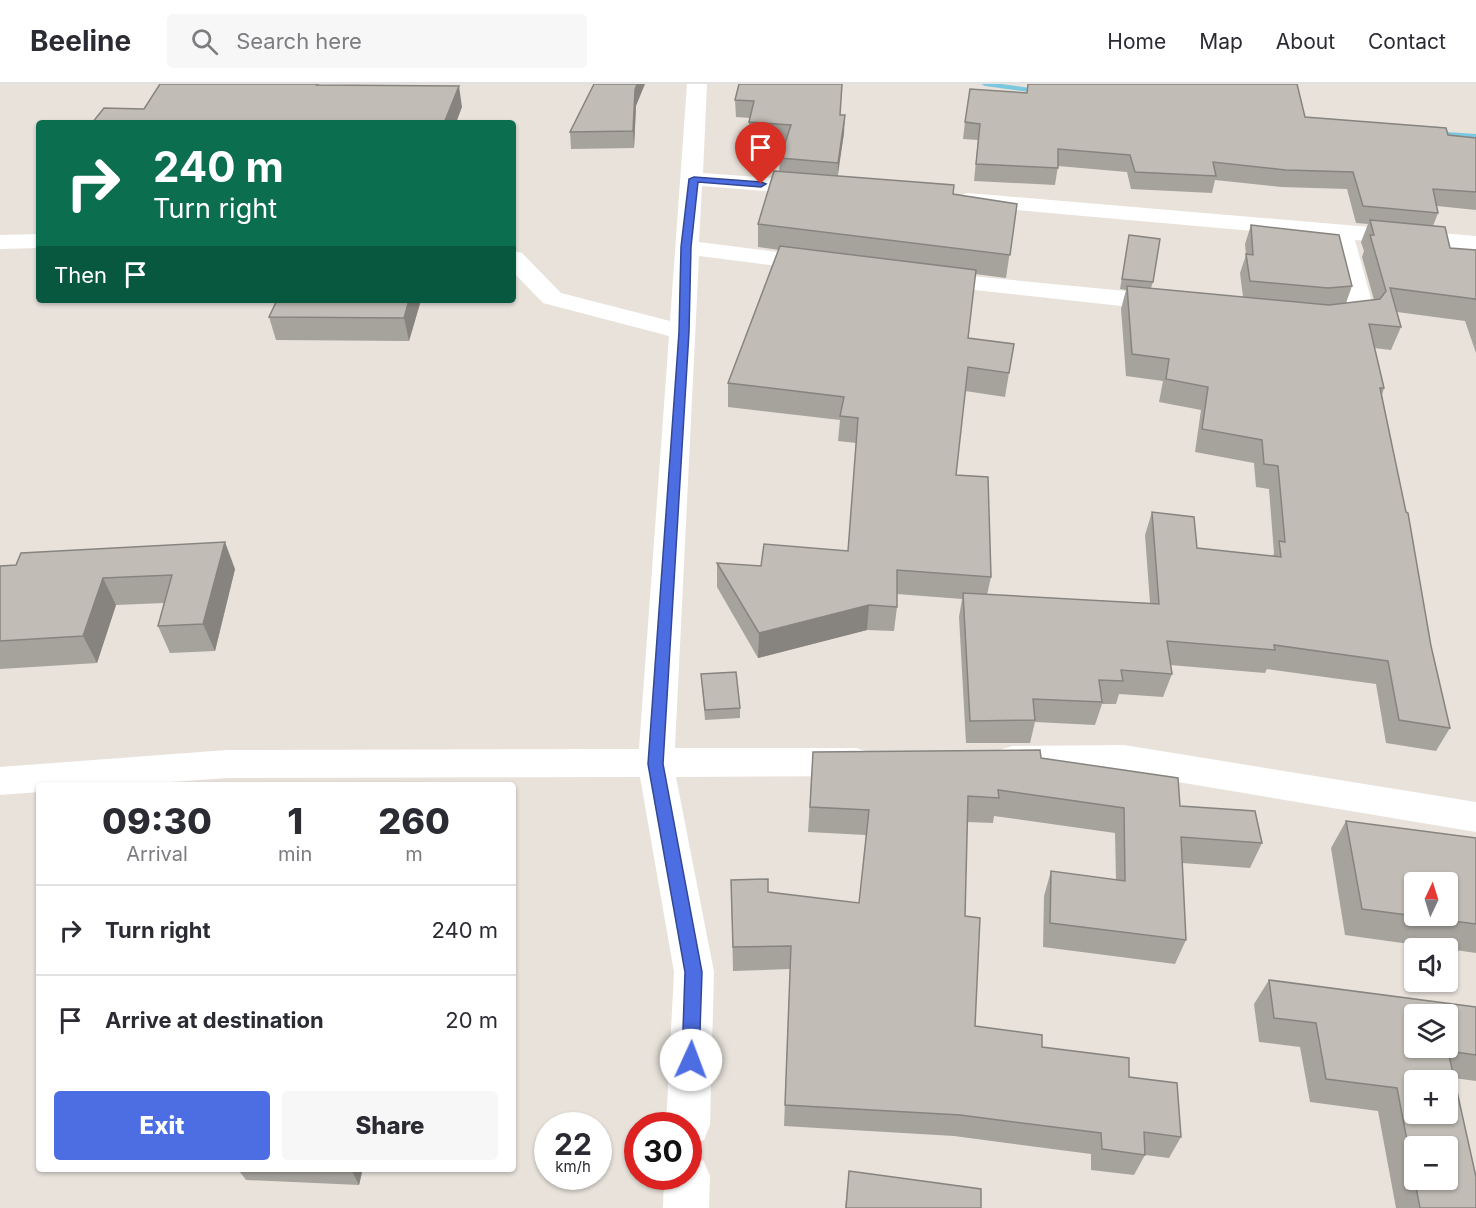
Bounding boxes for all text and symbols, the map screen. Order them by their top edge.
search box [167,14,587,68]
text: Beeline [30,24,131,58]
icon: search [188,25,221,58]
text: Search here [236,28,362,54]
text: Home [1107,29,1166,54]
text: Map [1199,29,1243,54]
text: About [1276,29,1335,54]
text: Contact [1368,29,1446,54]
pin [735,122,786,184]
icon: arrive [744,131,777,164]
text: 240 m [153,141,284,192]
icon: right [54,144,132,222]
text: Turn right [153,192,277,225]
icon: arrive [119,258,152,291]
text: Then [54,262,107,288]
text: 09:30 [102,799,212,843]
text: 1 [287,799,303,843]
text: 260 [378,799,450,843]
text: Arrival [126,842,188,866]
text: min [278,842,312,866]
text: m [405,842,423,866]
north arrow [1404,872,1458,926]
map controls [1404,872,1458,1190]
icon: right [54,914,87,947]
text: Turn right [105,917,211,943]
text: 240 m [431,917,498,943]
button: sound [1404,938,1458,992]
icon: arrive [54,1004,87,1037]
button: layers [1404,1004,1458,1058]
text: Arrive at destination [105,1007,324,1033]
text: 20 m [445,1007,498,1033]
position arrow [659,1028,723,1092]
button: + [1404,1070,1458,1124]
button: Exit [54,1091,270,1160]
button: Share [282,1091,498,1160]
speed limit sign: 30 [624,1112,702,1190]
text: 22 [554,1126,592,1162]
button: − [1404,1136,1458,1190]
text: km/h [555,1157,591,1176]

